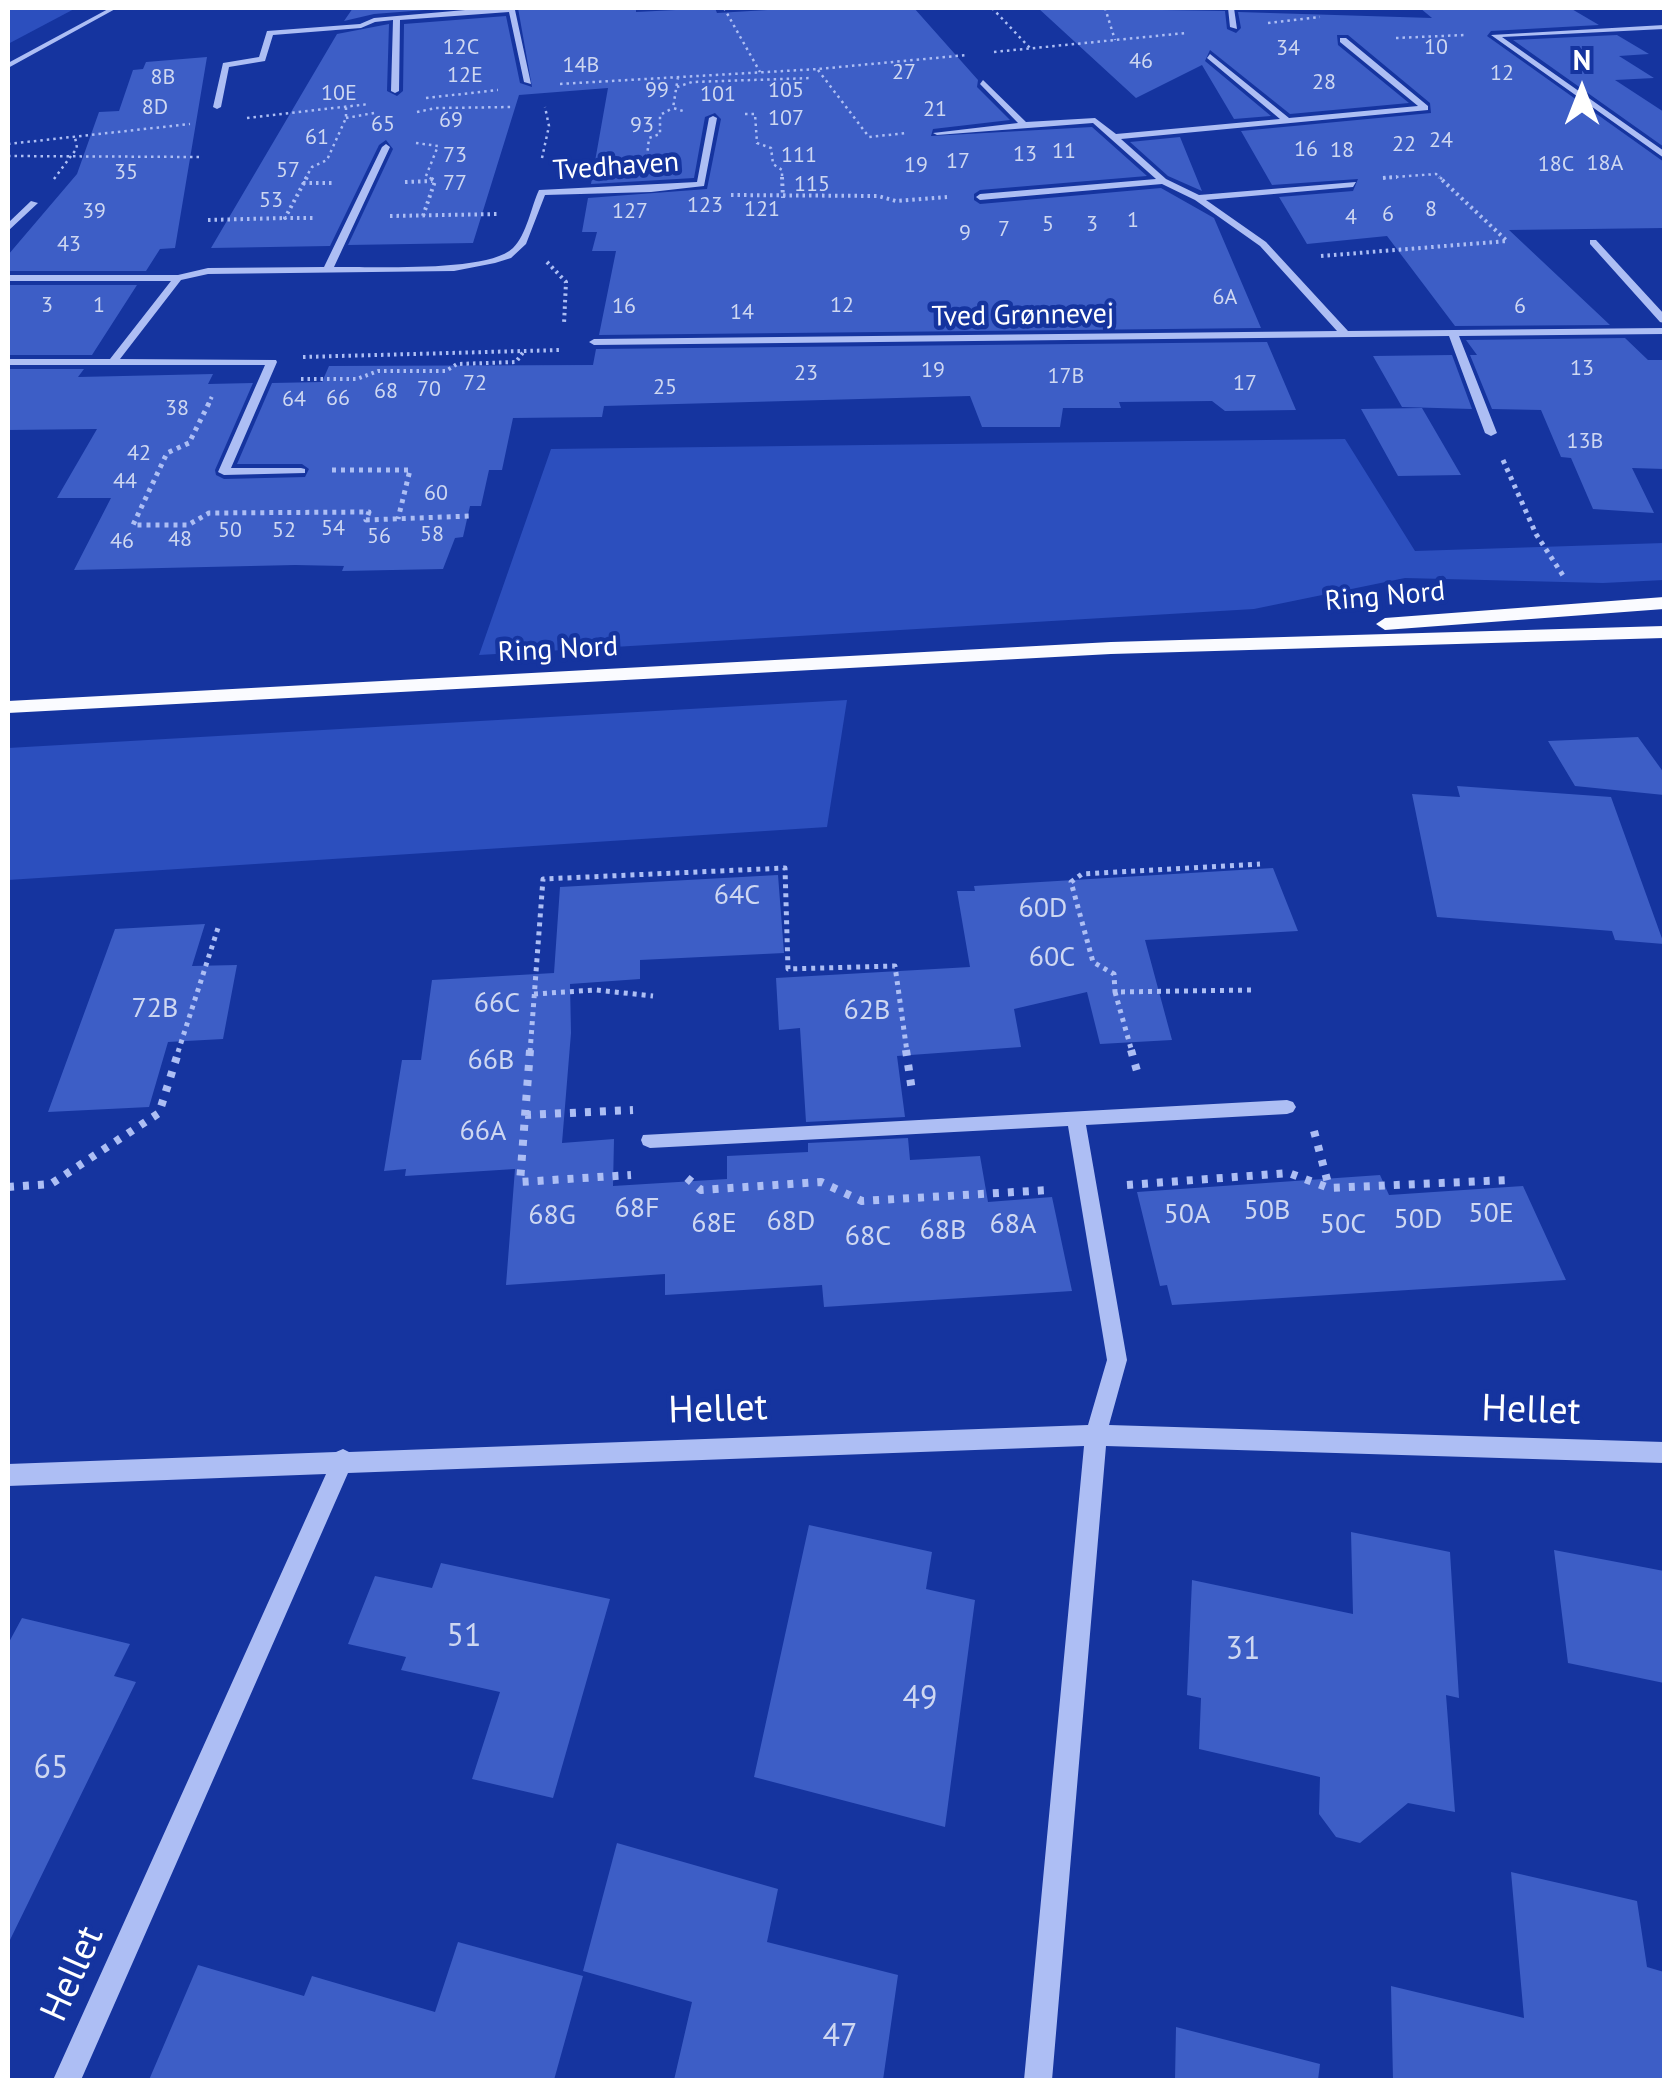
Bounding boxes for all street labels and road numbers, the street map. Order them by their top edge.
street label: Tvedhaven [552,146,680,188]
street label: Tved Grønnevej [931,298,1115,334]
street label: Ring Nord [1324,575,1446,619]
street label: Ring Nord [497,630,619,670]
street label: Hellet [668,1385,768,1435]
street label: Hellet [1481,1386,1581,1436]
street label: Hellet [32,1919,114,2029]

